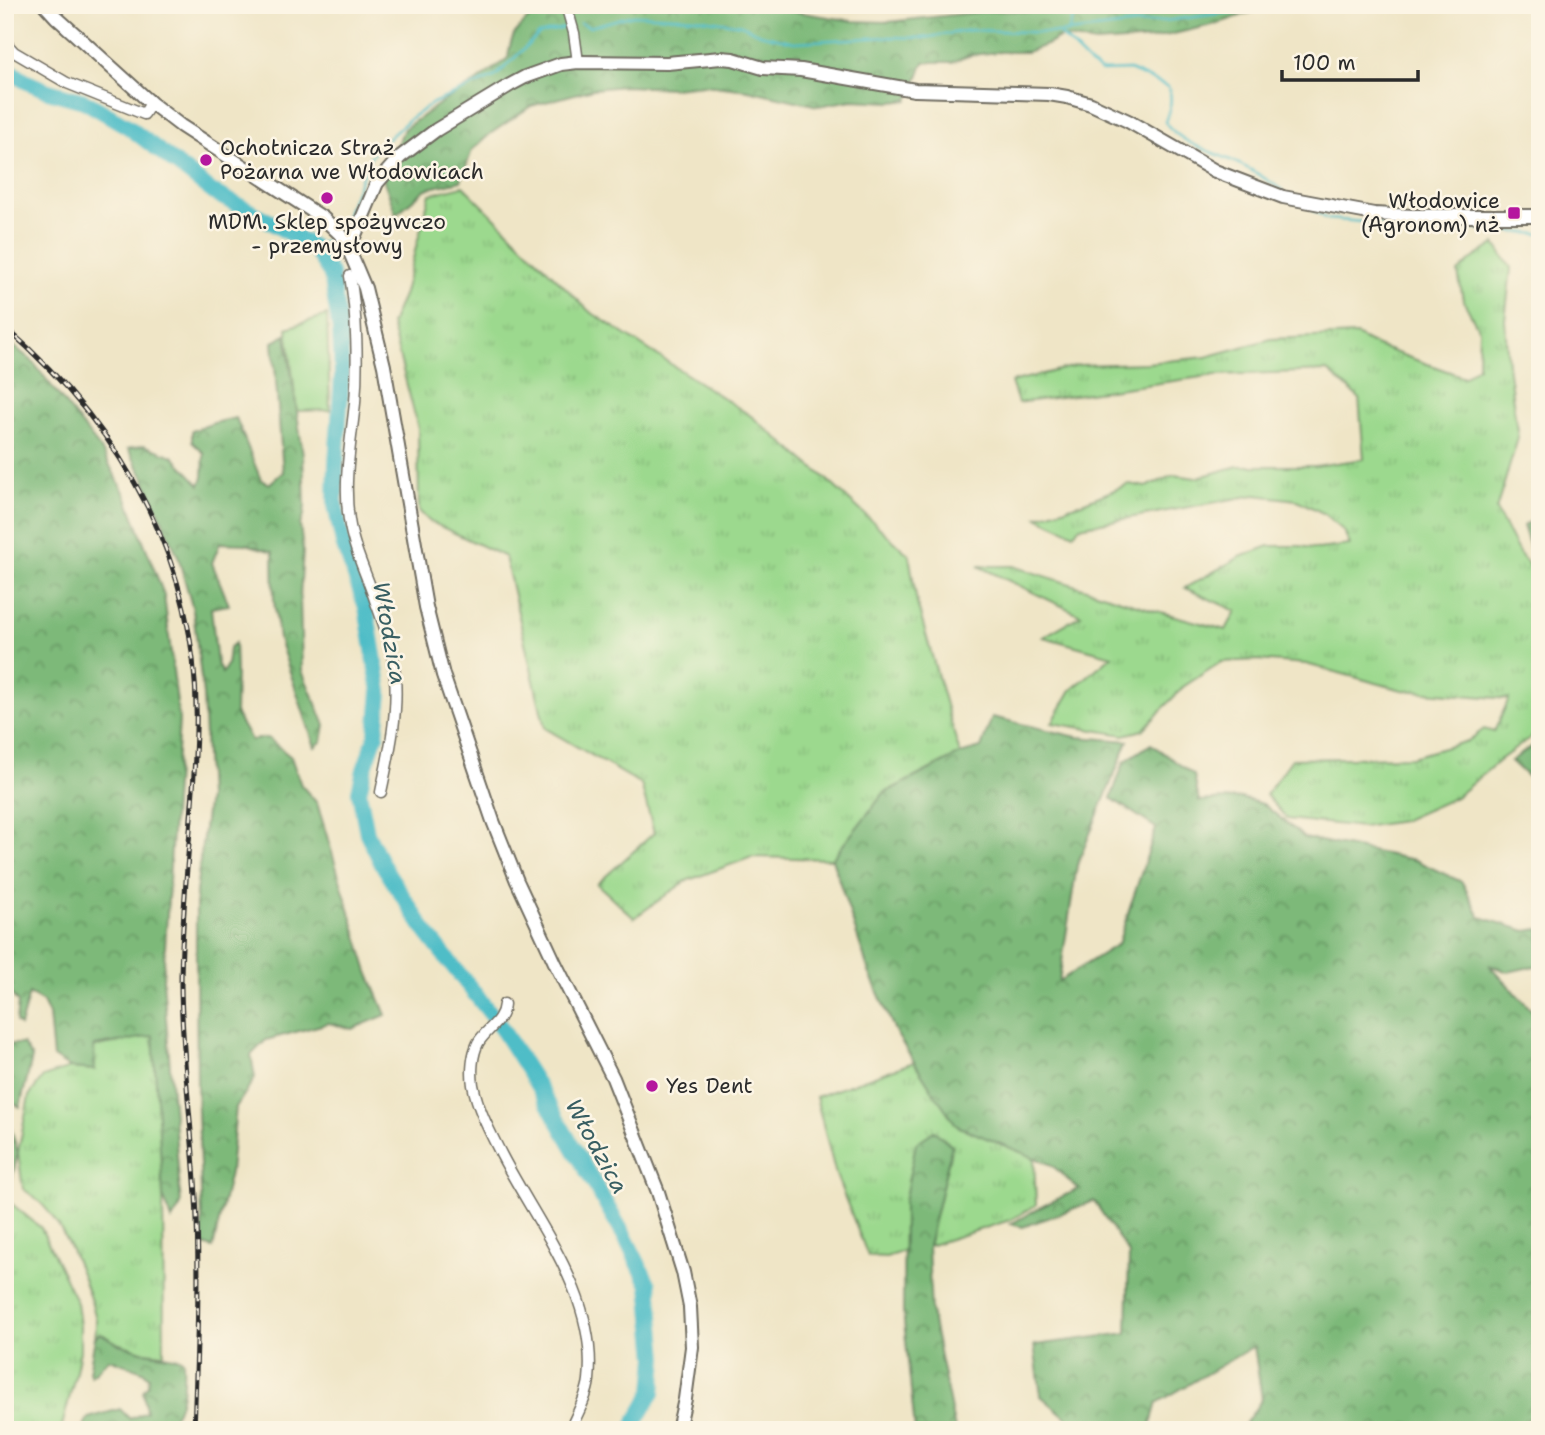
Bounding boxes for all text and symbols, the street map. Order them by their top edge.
scale bar [1282,38,1419,82]
text: 100 m [1293,49,1356,77]
place label: Ochotnicza Straż Pożarna we Włodowicach [220,134,484,186]
marker: Ochotnicza Straż Pożarna we Włodowicach [198,152,214,168]
place label: Włodowice (Agronom) nż [1361,187,1500,239]
marker: MDM. Sklep spożywczo - przemysłowy [319,190,335,206]
marker: Włodowice (Agronom) nż [1506,205,1522,221]
place label: MDM. Sklep spożywczo - przemysłowy [208,208,446,260]
water label: Włodzica [366,579,414,687]
place label: Yes Dent [666,1072,753,1100]
marker: Yes Dent [644,1078,660,1094]
water label: Włodzica [559,1093,635,1199]

